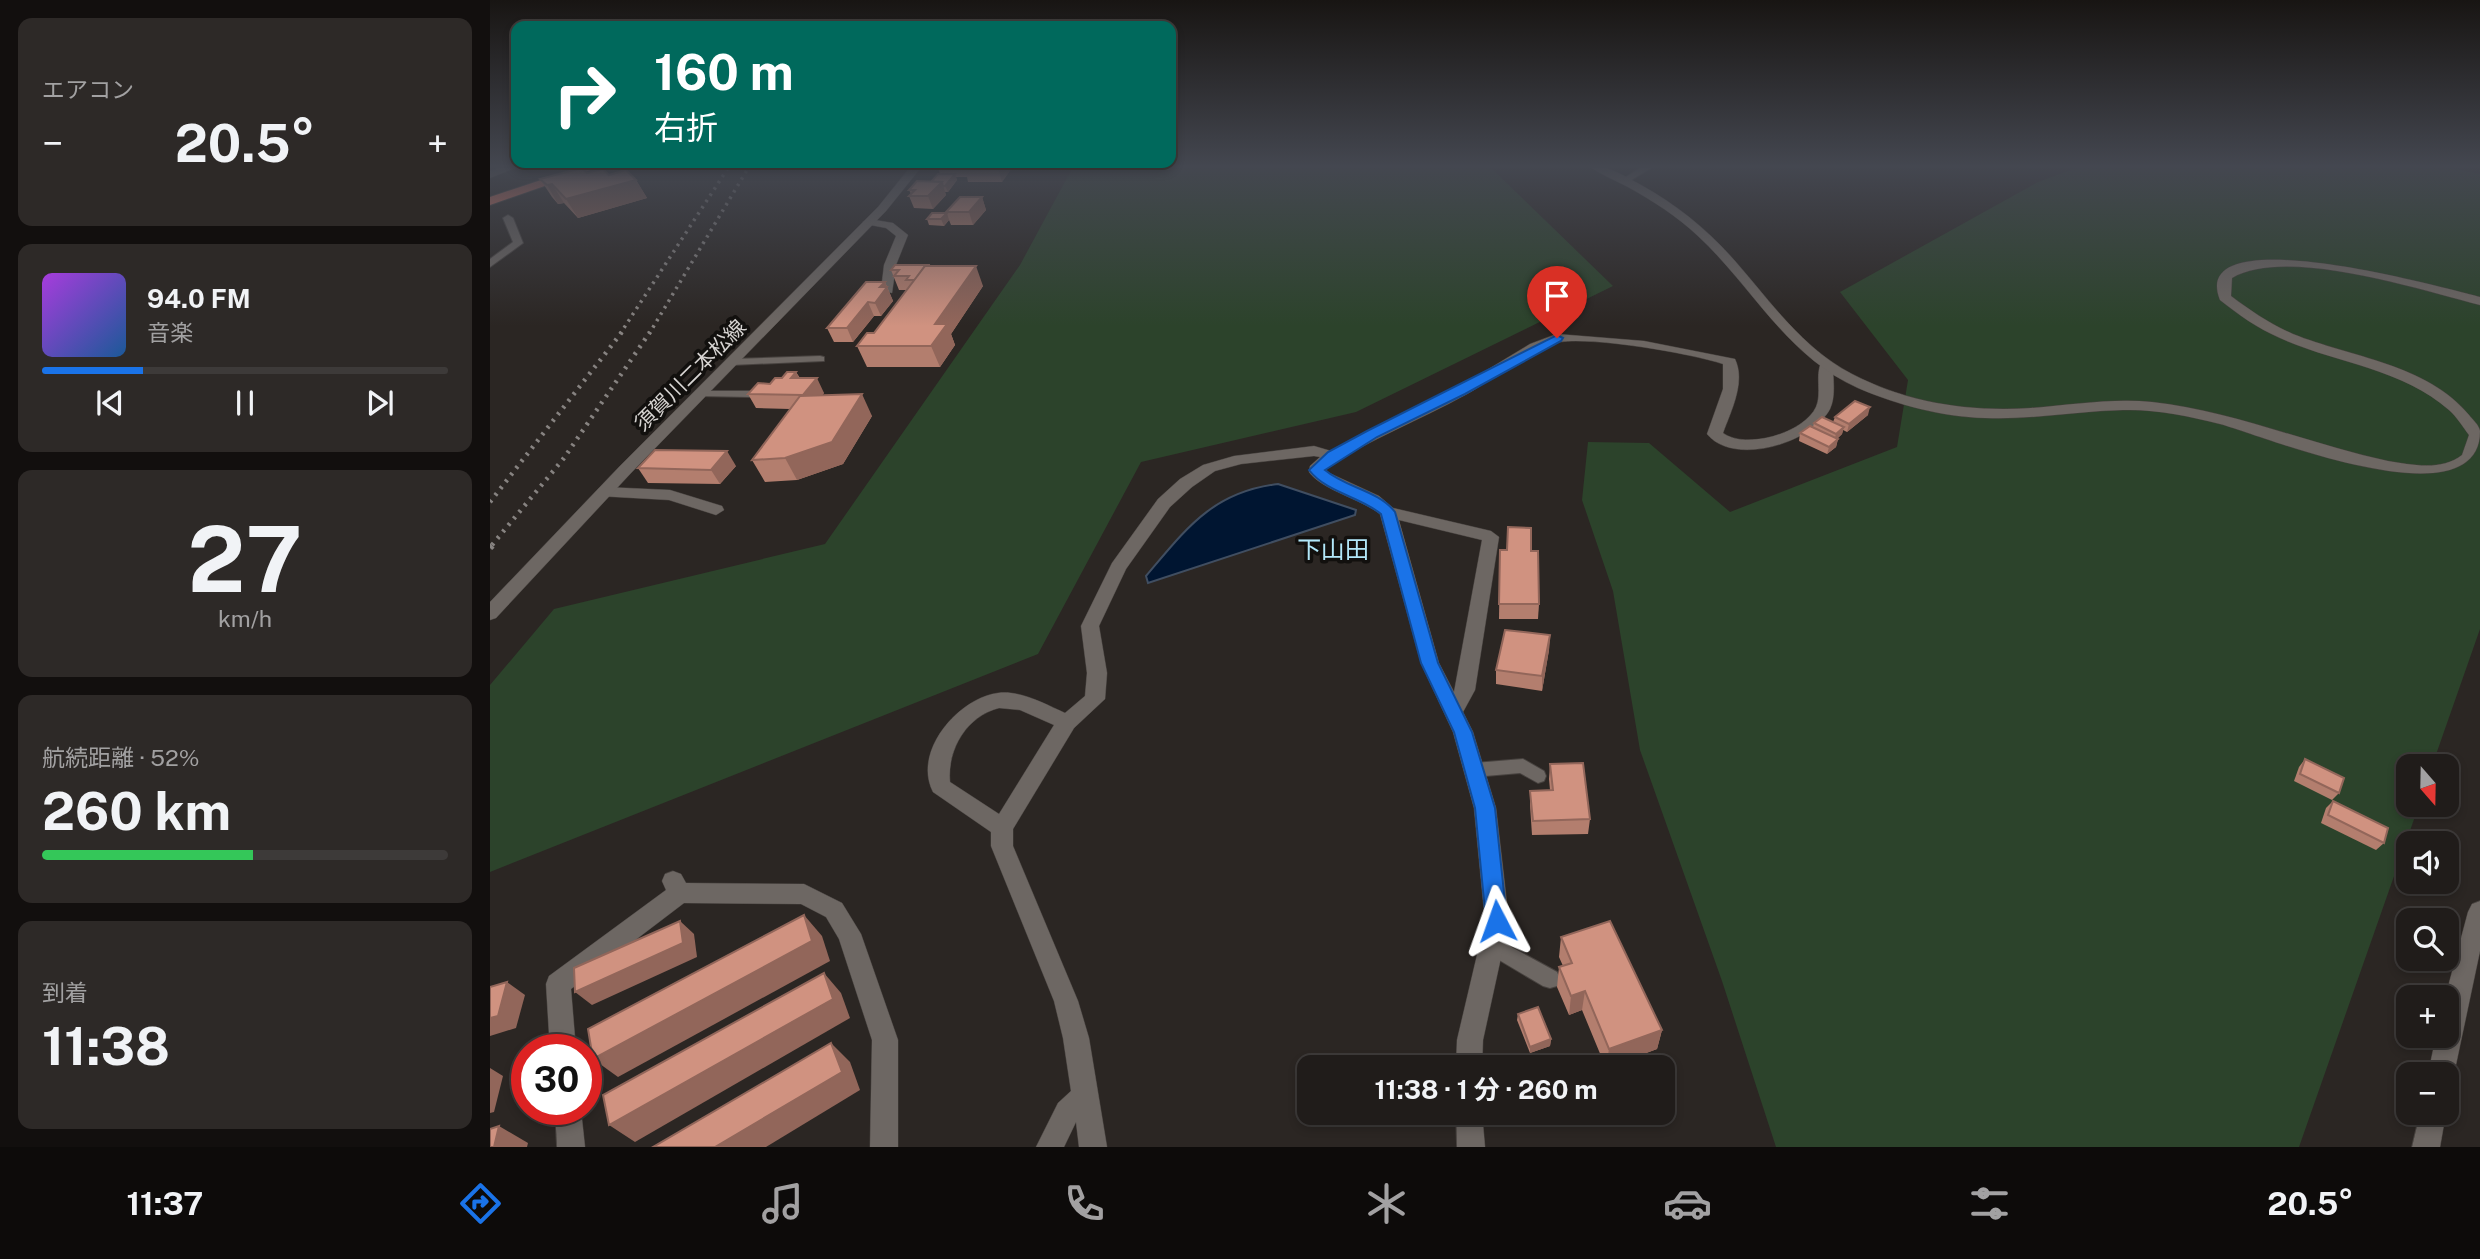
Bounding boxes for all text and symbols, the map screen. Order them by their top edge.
text: 160 m [654,43,794,101]
icon: right [539,49,630,140]
text: エアコン [42,76,134,103]
text: 右折 [654,109,718,146]
text: 20.5° [175,113,315,174]
text: − [42,121,63,166]
text: + [427,121,448,166]
pin [1527,266,1587,338]
icon: arrive [1538,277,1576,315]
text: 94.0 FM [147,283,251,314]
street label: 須賀川二本松線 [629,314,751,436]
text: 音楽 [147,319,193,346]
icon: previous [91,384,129,422]
icon: pause [226,384,264,422]
icon: next [361,384,399,422]
text: 27 [188,506,302,612]
district label: 下山田 [1297,535,1369,563]
text: km/h [218,605,272,632]
text: 航続距離 · 52% [42,744,200,771]
north arrow [2396,754,2459,817]
map controls [2396,754,2459,1125]
text: 260 km [42,781,231,842]
button: sound [2396,831,2459,894]
position arrow [1460,884,1534,958]
button: search [2396,908,2459,971]
text: 到着 [42,979,88,1006]
button: + [2396,985,2459,1048]
text: 11:38 [42,1016,170,1077]
speed limit sign: 30 [511,1034,602,1125]
button: − [2396,1062,2459,1125]
text: 11:38 · 1 分 · 260 m [1374,1074,1598,1105]
icon: directions [456,1179,505,1228]
icon: music [758,1179,807,1228]
icon: phone [1060,1179,1109,1228]
icon: climate [1362,1179,1411,1228]
icon: car [1663,1179,1712,1228]
icon: filters [1965,1179,2014,1228]
text: 11:37 [126,1185,203,1222]
text: 20.5° [2267,1185,2353,1222]

